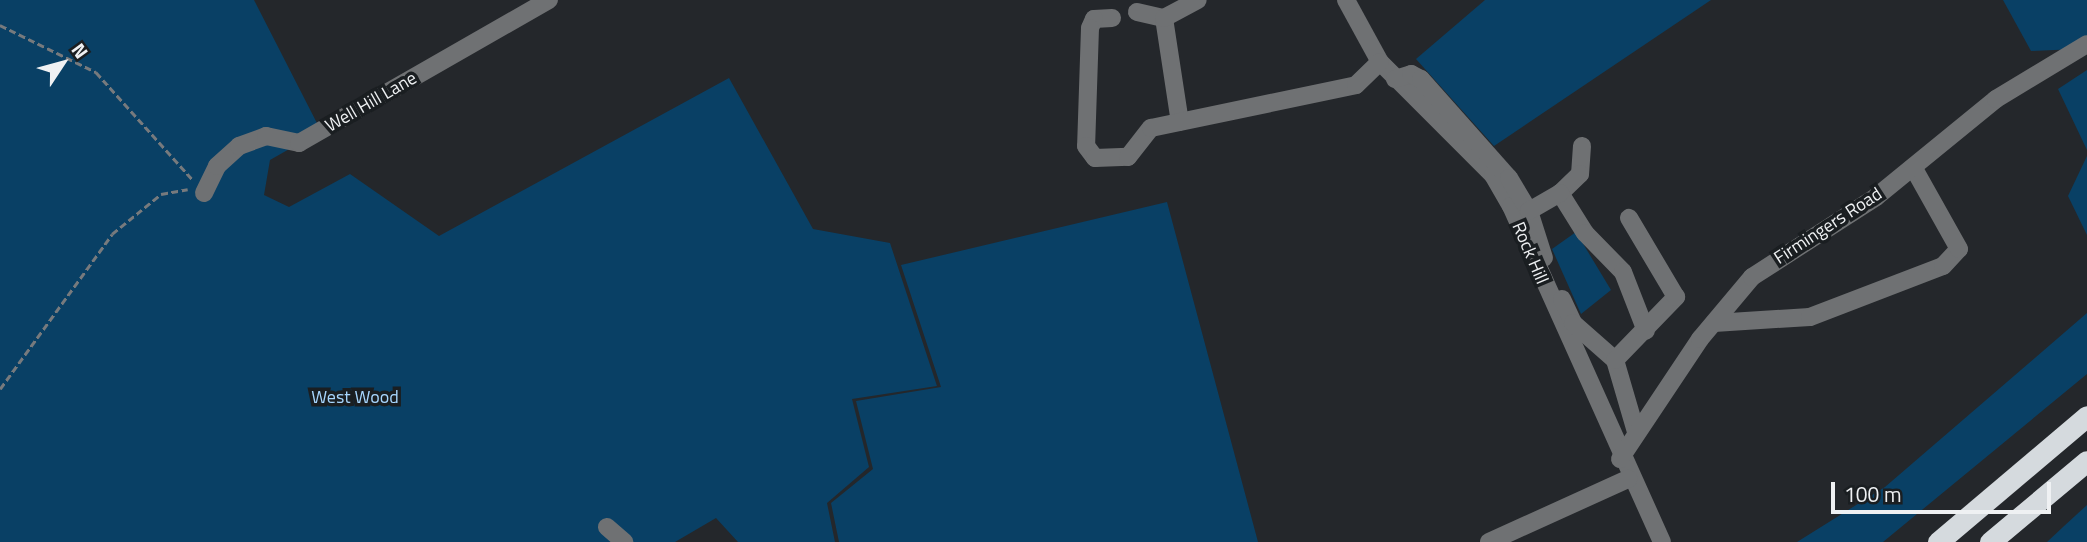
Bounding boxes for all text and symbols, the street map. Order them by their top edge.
north arrow [28,28,98,98]
text: N [65,37,96,64]
street label: Well Hill Lane [322,67,420,137]
street label: Firmingers Road [1770,183,1886,269]
street label: Rock Hill [1507,219,1553,287]
park label: West Wood [311,386,399,408]
scale bar [1835,468,2056,512]
text: 100 m [1844,478,1901,510]

